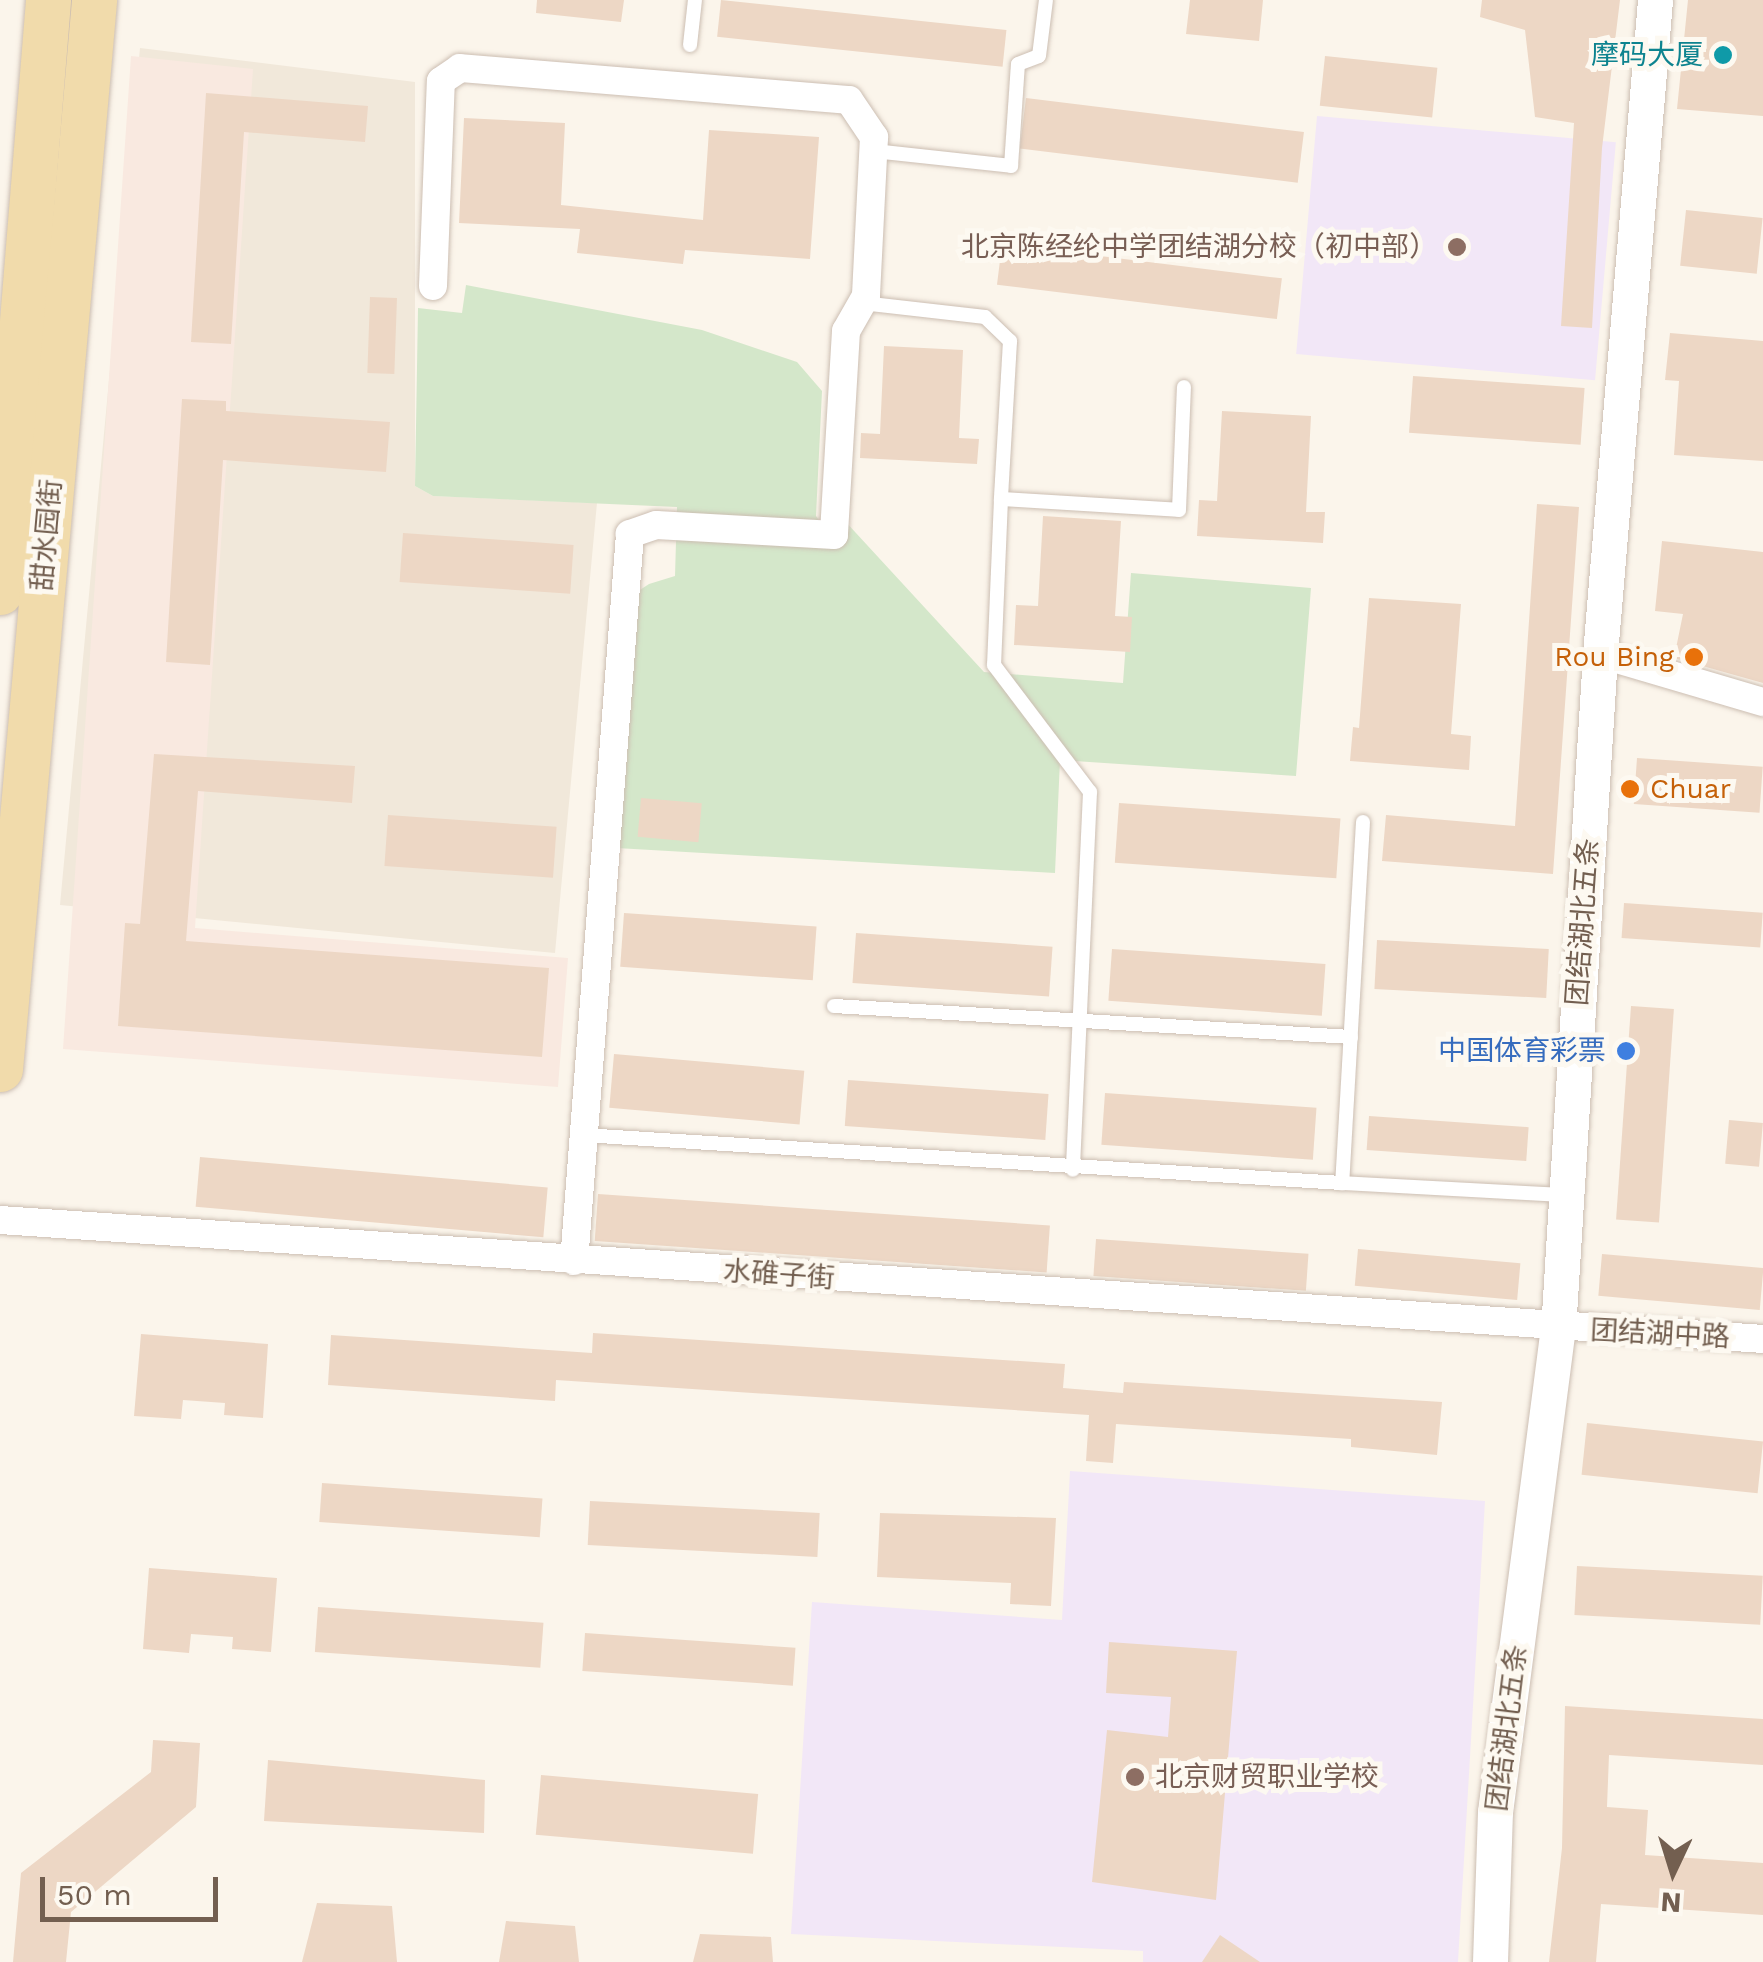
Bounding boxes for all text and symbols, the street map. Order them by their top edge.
place label: 摩码大厦 [1591,38,1703,72]
marker: 摩码大厦 [1712,44,1734,66]
place label: 北京陈经纶中学团结湖分校（初中部） [961,230,1437,264]
marker: 北京陈经纶中学团结湖分校（初中部） [1446,236,1468,258]
street label: 甜水园街 [25,478,69,592]
place label: Rou Bing [1554,640,1674,674]
marker: Rou Bing [1683,646,1705,668]
place label: Chuar [1650,772,1731,806]
marker: Chuar [1619,778,1641,800]
street label: 团结湖北五条 [1560,837,1606,1007]
place label: 中国体育彩票 [1438,1034,1606,1068]
marker: 中国体育彩票 [1615,1040,1637,1062]
street label: 水碓子街 [722,1254,836,1296]
street label: 团结湖中路 [1589,1314,1731,1354]
street label: 团结湖北五条 [1480,1643,1534,1813]
place label: 北京财贸职业学校 [1155,1760,1379,1794]
marker: 北京财贸职业学校 [1124,1766,1146,1788]
north arrow [1623,1822,1723,1922]
scale bar [45,1857,222,1919]
text: 50 m [57,1877,132,1912]
text: N [1659,1885,1682,1920]

